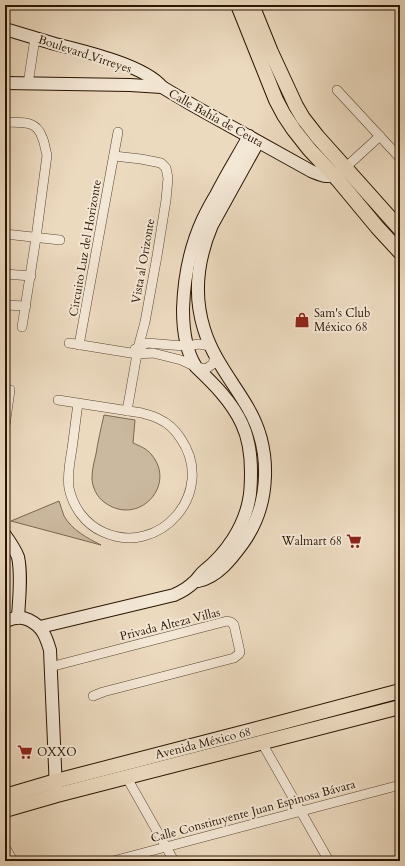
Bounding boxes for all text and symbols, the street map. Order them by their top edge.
street label: Boulevard Virreyes [36,31,134,77]
street label: Calle Bahía de Ceuta [166,85,267,151]
street label: Circuito Luz del Horizonte [65,178,105,318]
street label: Vista al Orizonte [128,217,158,305]
place label: Sam's Club México 68 [314,305,371,335]
shop icon: Sam's Club México 68 [293,311,311,329]
supermarket icon: Walmart 68 [345,532,363,550]
place label: Walmart 68 [280,533,342,549]
street label: Privada Alteza Villas [118,604,222,644]
street label: Avenida México 68 [153,723,253,763]
supermarket icon: OXXO [16,743,34,761]
place label: OXXO [37,744,77,760]
street label: Calle Constituyente Juan Espinosa Bávara [149,776,358,846]

